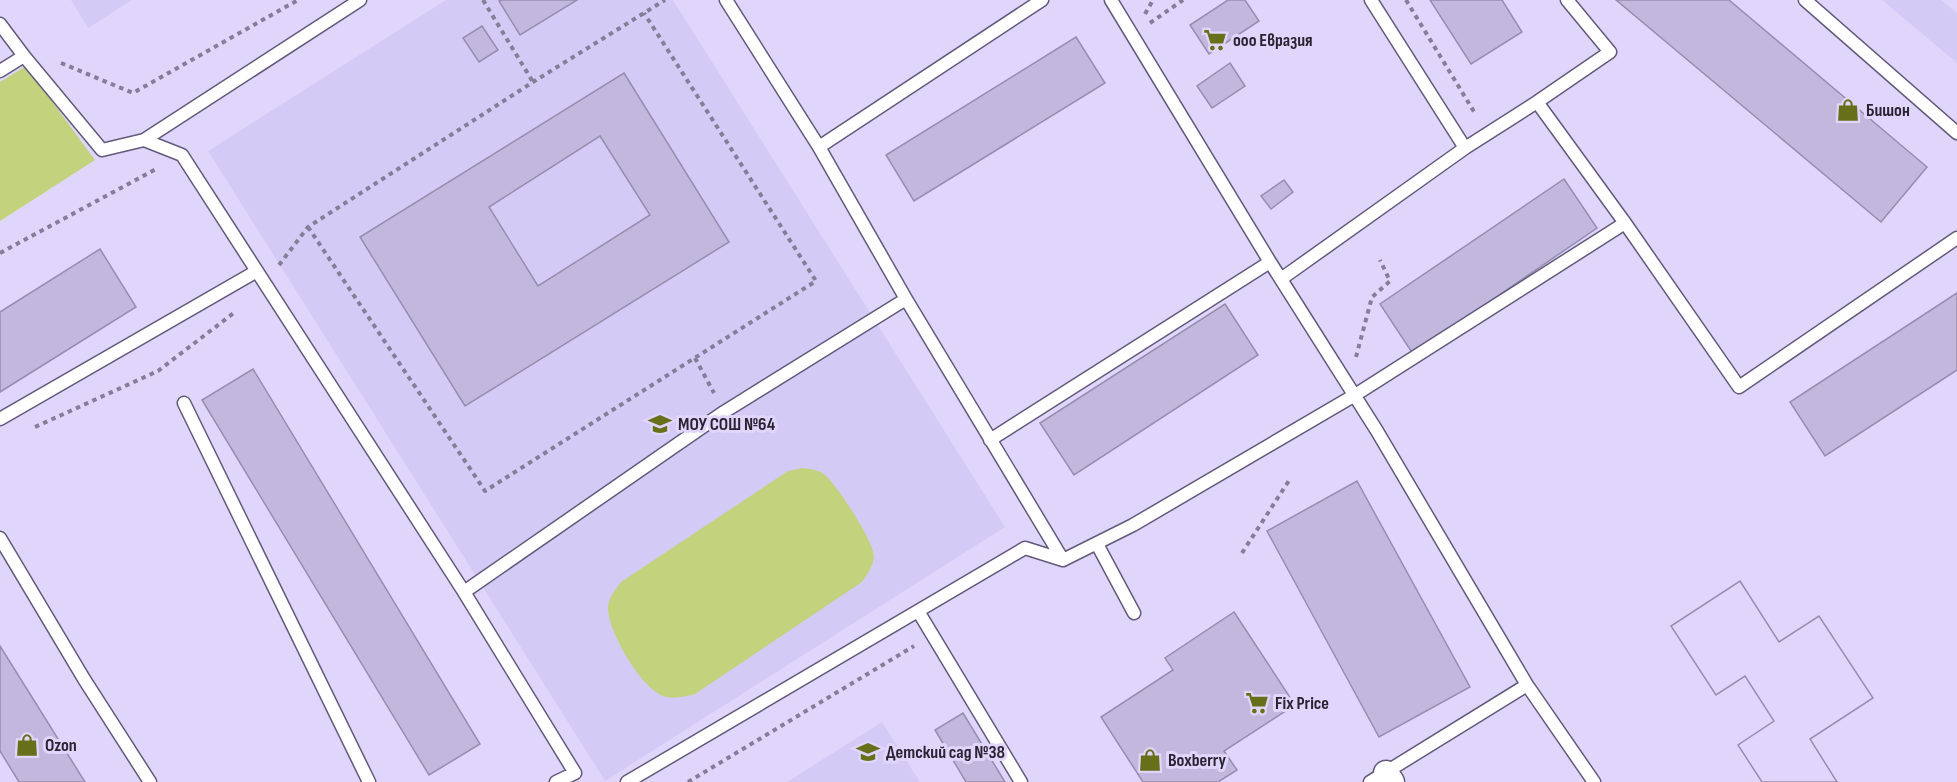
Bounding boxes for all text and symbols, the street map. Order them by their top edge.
supermarket icon: ооо Евразия [1202,27,1228,53]
place label: ооо Евразия [1233,30,1313,51]
shop icon: Бишон [1835,97,1861,123]
place label: Бишон [1866,100,1910,121]
school or university icon: МОУ СОШ №64 [647,411,673,437]
place label: МОУ СОШ №64 [678,414,776,435]
supermarket icon: Fix Price [1244,690,1270,716]
place label: Fix Price [1275,693,1329,714]
shop icon: Ozon [14,732,40,758]
place label: Ozon [45,735,77,756]
school or university icon: Детский сад №38 [855,739,881,765]
place label: Детский сад №38 [886,742,1005,763]
shop icon: Boxberry [1137,747,1163,773]
place label: Boxberry [1168,750,1227,771]

